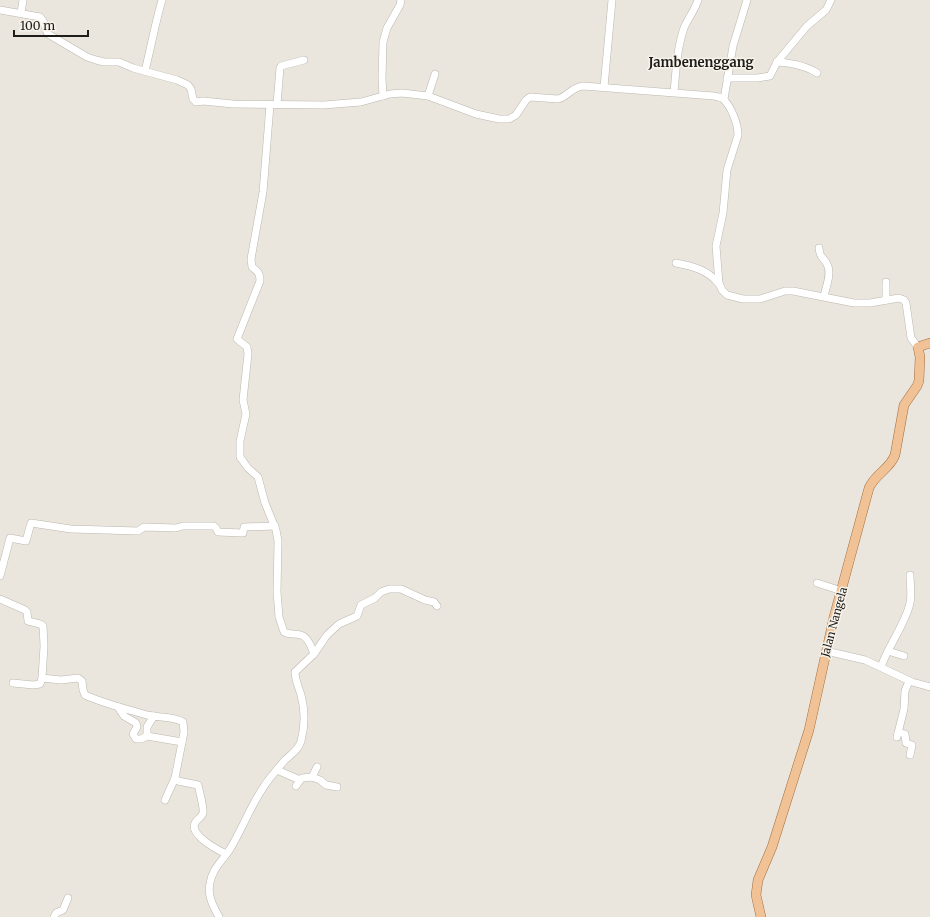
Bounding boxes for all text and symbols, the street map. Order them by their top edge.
scale bar [14,12,88,38]
text: 100 m [20,18,55,33]
district label: Jambenenggang [647,54,754,71]
street label: Jalan Nangela [818,585,850,660]

